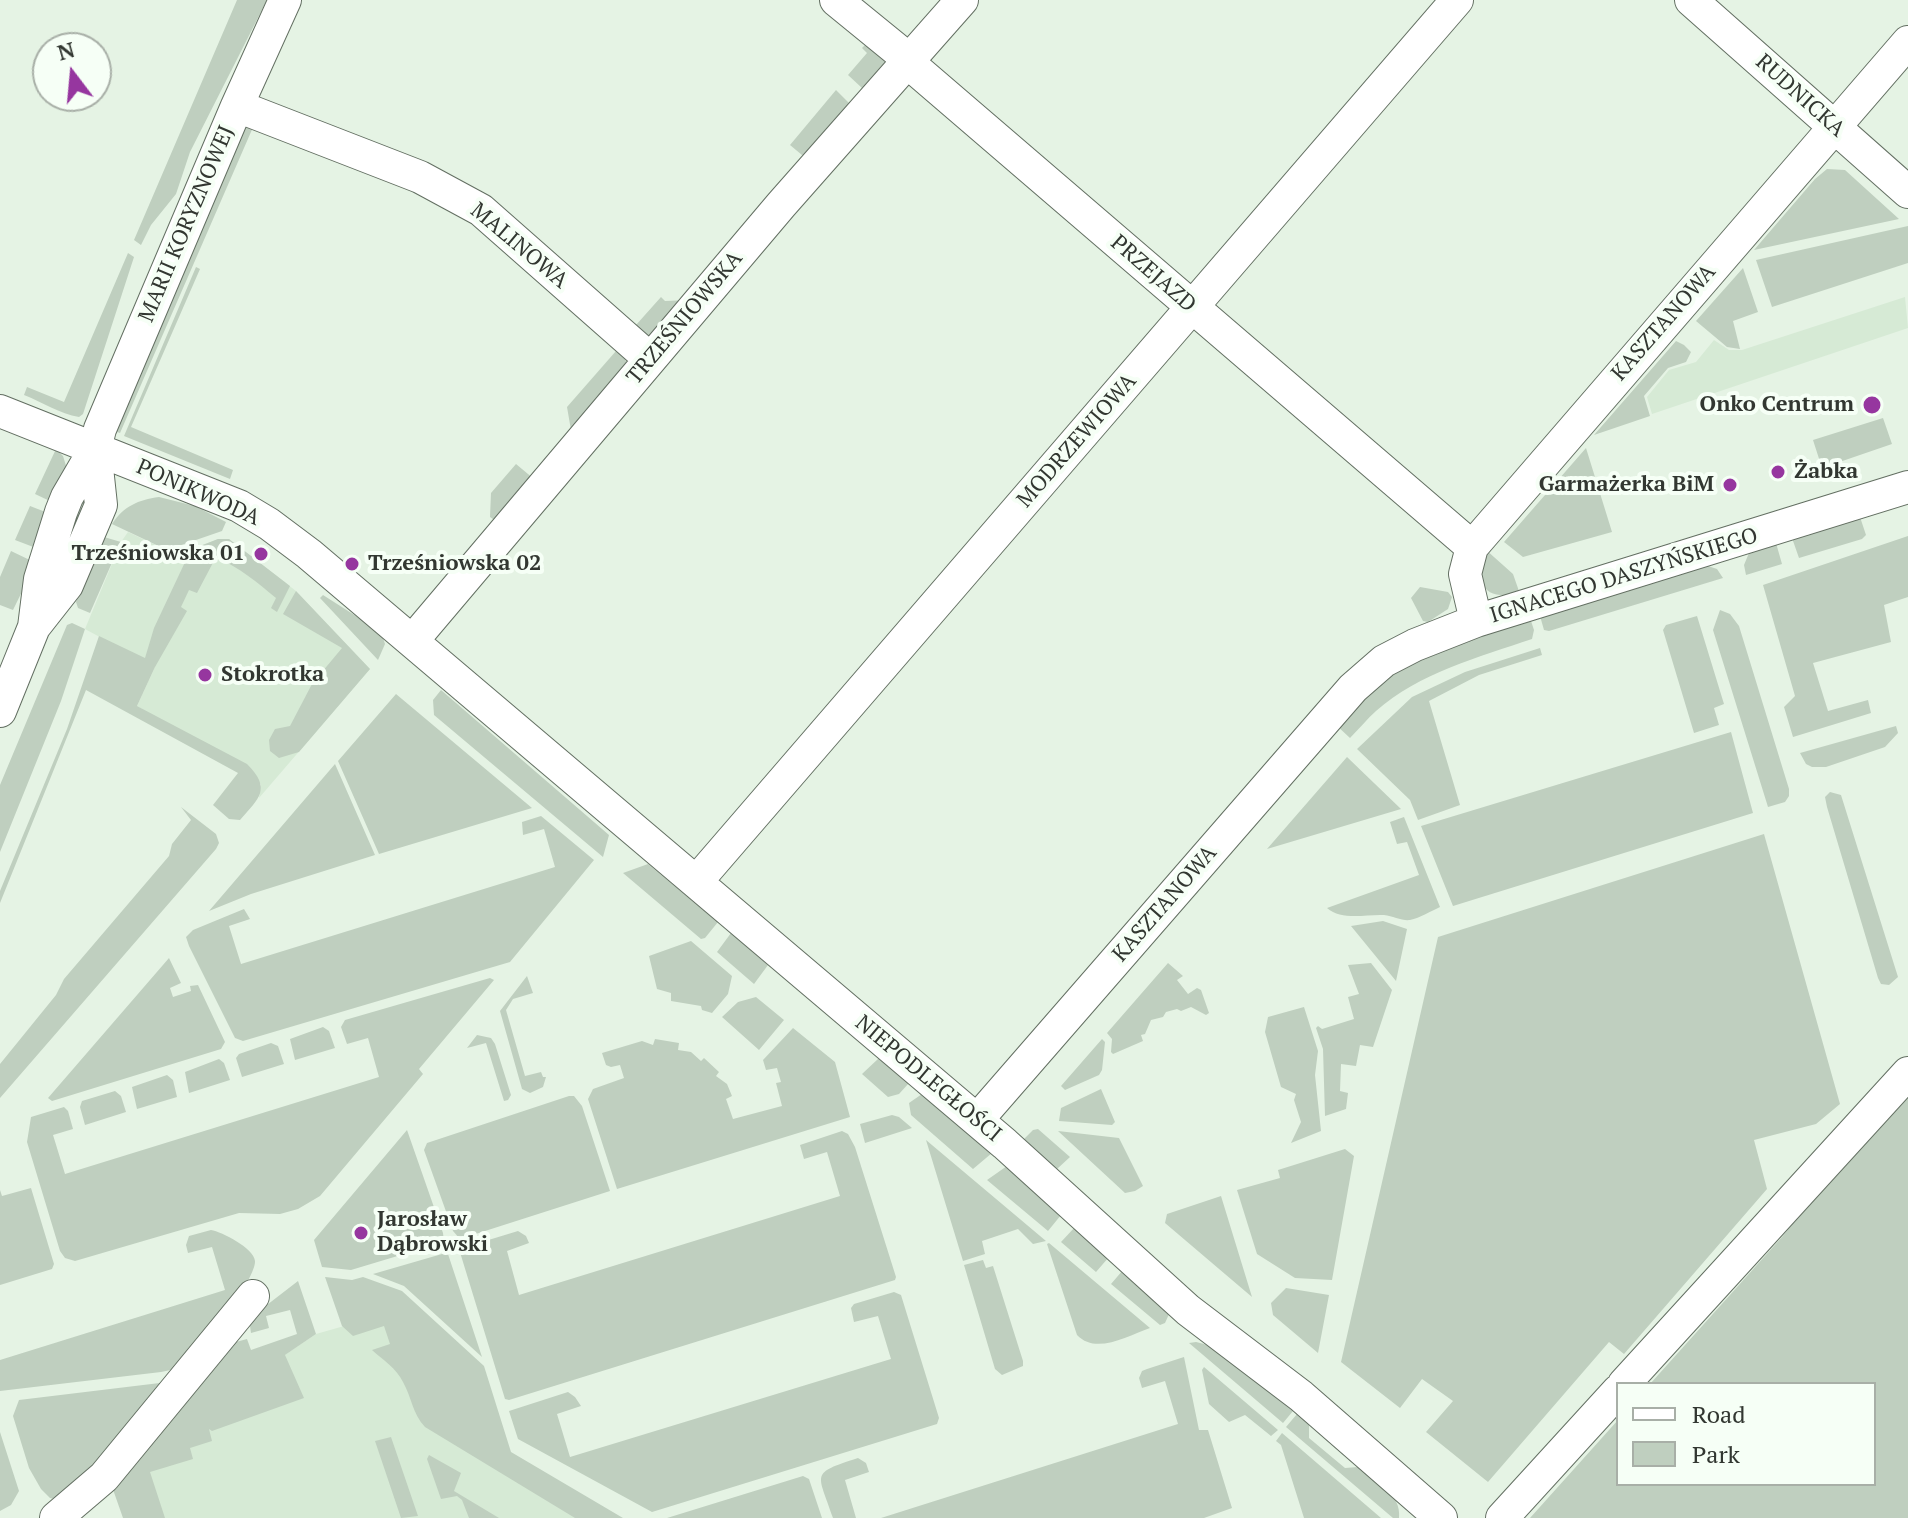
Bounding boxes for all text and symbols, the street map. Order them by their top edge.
north arrow [32,32,112,112]
text: N [54,34,78,67]
street label: RUDNICKA [1750,49,1850,143]
street label: MARII KORYZNOWEJ [134,122,240,326]
street label: MALINOWA [465,198,573,294]
street label: PRZEJAZD [1105,230,1201,318]
street label: TRZEŚNIOWSKA [621,246,749,390]
street label: KASZTANOWA [1606,259,1722,387]
street label: MODRZEWIOWA [1012,369,1142,513]
place label: Onko Centrum [1700,392,1854,418]
marker: Onko Centrum [1861,394,1883,416]
street label: PONIKWODA [132,454,264,532]
place label: Żabka [1794,459,1858,485]
marker: Żabka [1769,463,1787,481]
place label: Garmażerka BiM [1539,472,1714,498]
marker: Garmażerka BiM [1721,476,1739,494]
street label: IGNACEGO DASZYŃSKIEGO [1487,523,1761,629]
place label: Trześniowska 01 [72,541,245,567]
marker: Trześniowska 01 [252,545,270,563]
place label: Trześniowska 02 [368,551,541,577]
marker: Trześniowska 02 [343,555,361,573]
place label: Stokrotka [221,662,324,688]
marker: Stokrotka [196,666,214,684]
street label: KASZTANOWA [1107,840,1223,968]
street label: NIEPODLEGŁOŚCI [849,1010,1007,1148]
place label: Jarosław Dąbrowski [377,1207,488,1258]
marker: Jarosław Dąbrowski [352,1224,370,1242]
legend [1616,1382,1876,1486]
text: Road [1692,1398,1746,1430]
text: Park [1692,1438,1740,1470]

